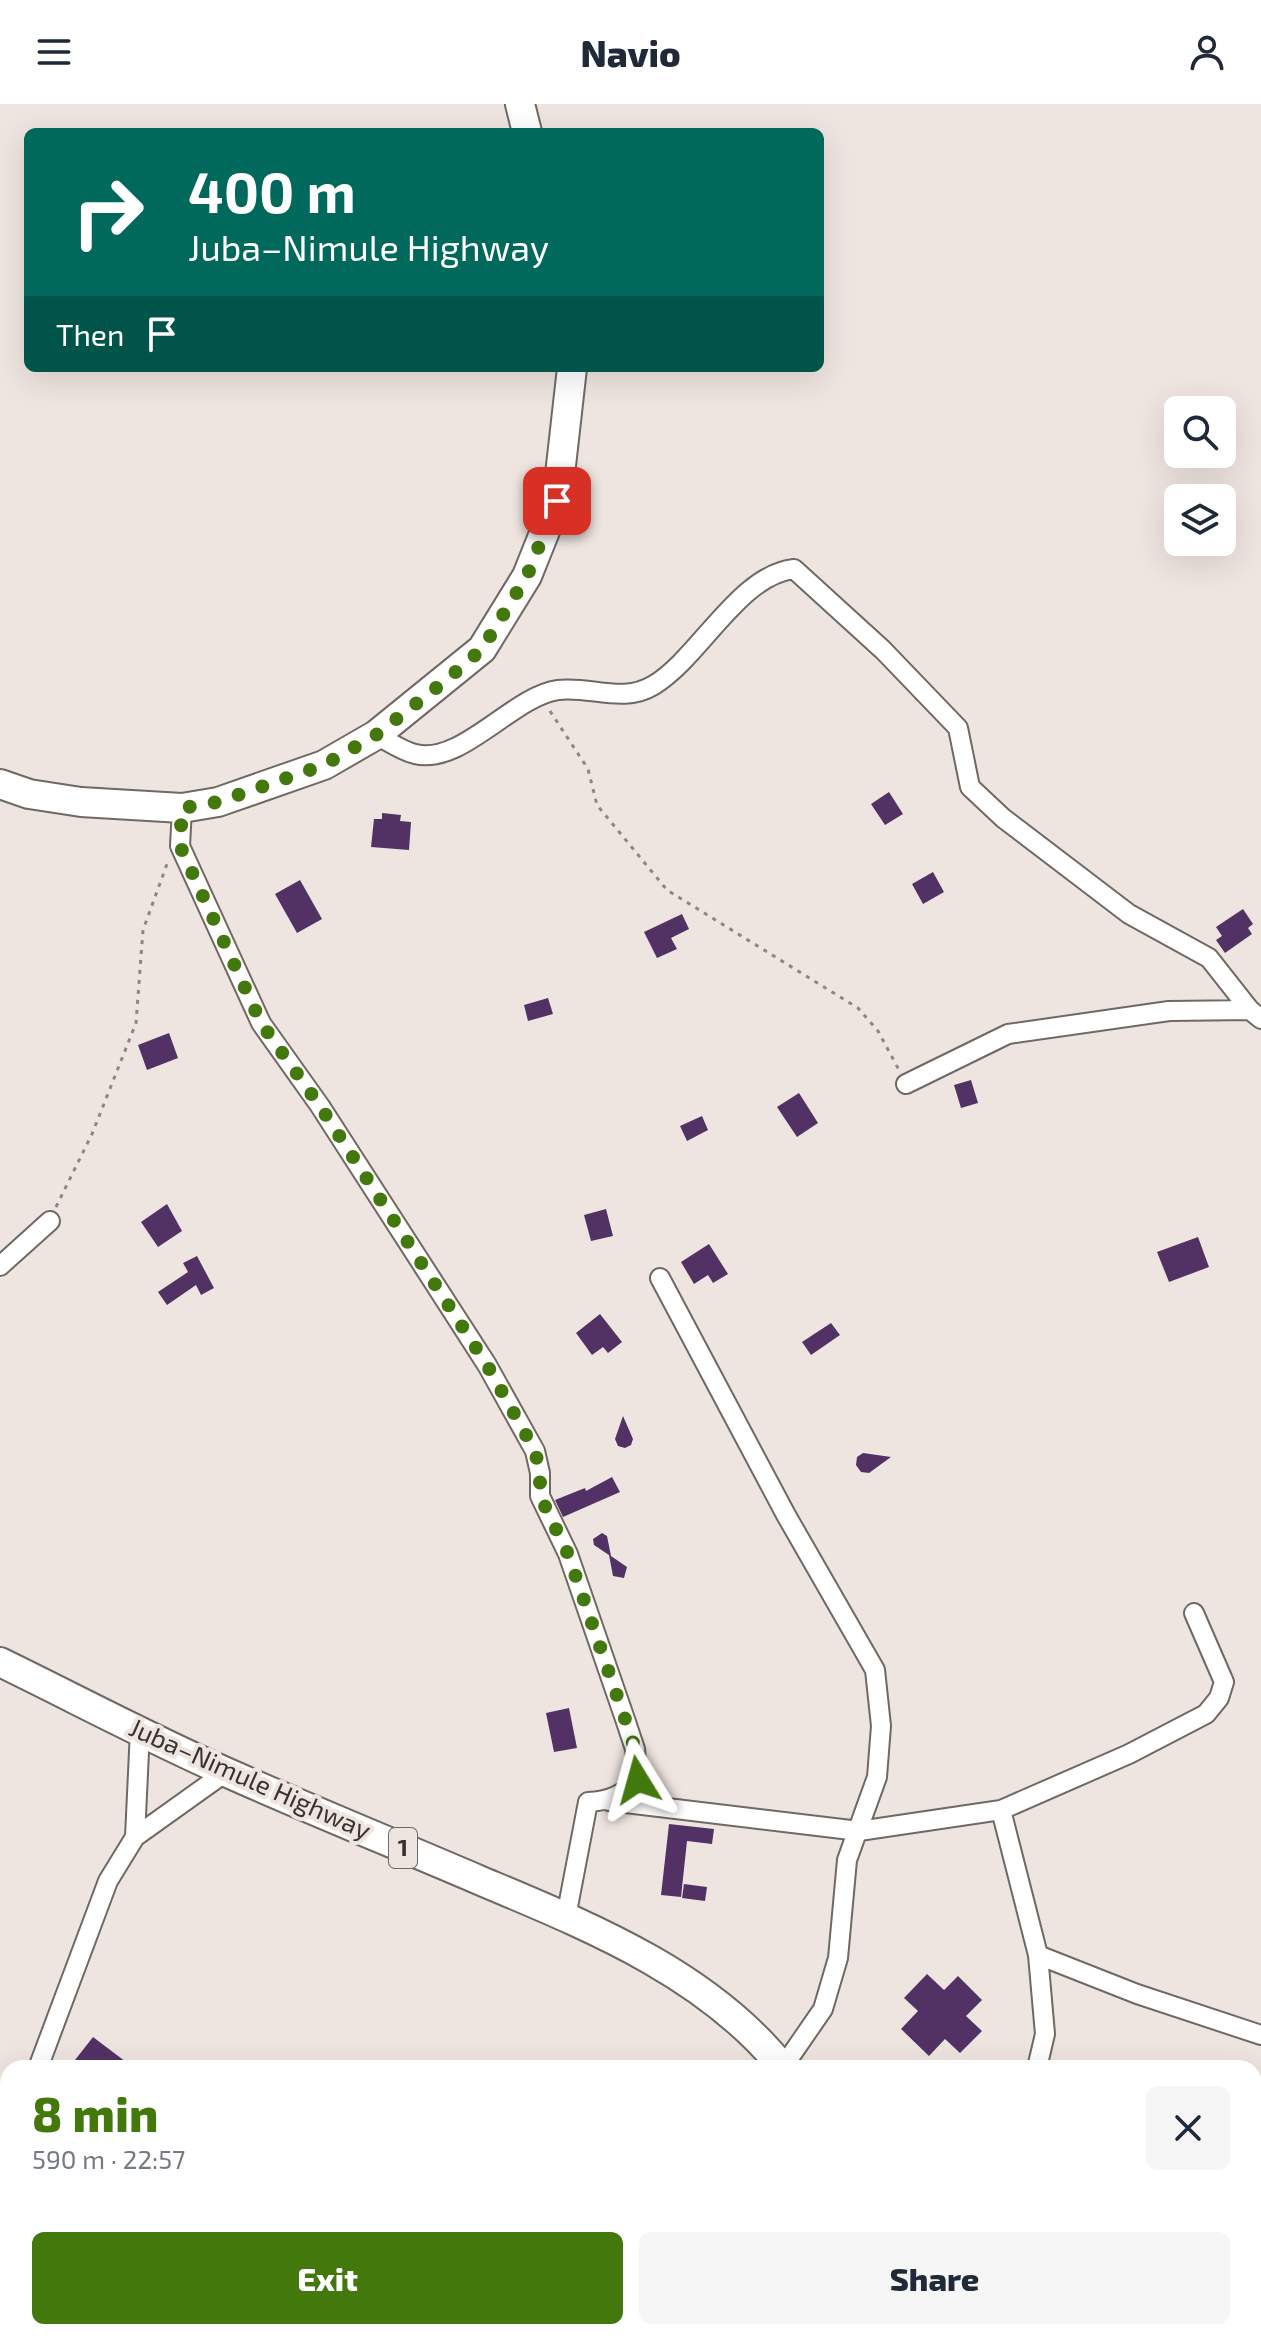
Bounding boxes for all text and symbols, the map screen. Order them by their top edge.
icon: menu [32,30,76,74]
icon: person [1185,30,1229,74]
text: Navio [580,31,681,74]
text: 400 m [188,157,356,224]
icon: right [56,160,160,264]
text: Juba–Nimule Highway [188,225,549,268]
icon: arrive [140,312,184,356]
text: Then [56,316,124,352]
map controls [1164,396,1236,556]
button: search [1164,396,1236,468]
pin [523,467,591,535]
icon: arrive [535,479,579,523]
button: layers [1164,484,1236,556]
street label: Juba–Nimule Highway [125,1710,376,1845]
position arrow [596,1738,680,1822]
road number: 1 [389,1828,417,1868]
text: 8 min [32,2084,158,2142]
button: close [1146,2086,1230,2170]
text: 590 m · 22:57 [32,2143,185,2174]
button: Exit [32,2232,623,2324]
button: Share [639,2232,1230,2324]

